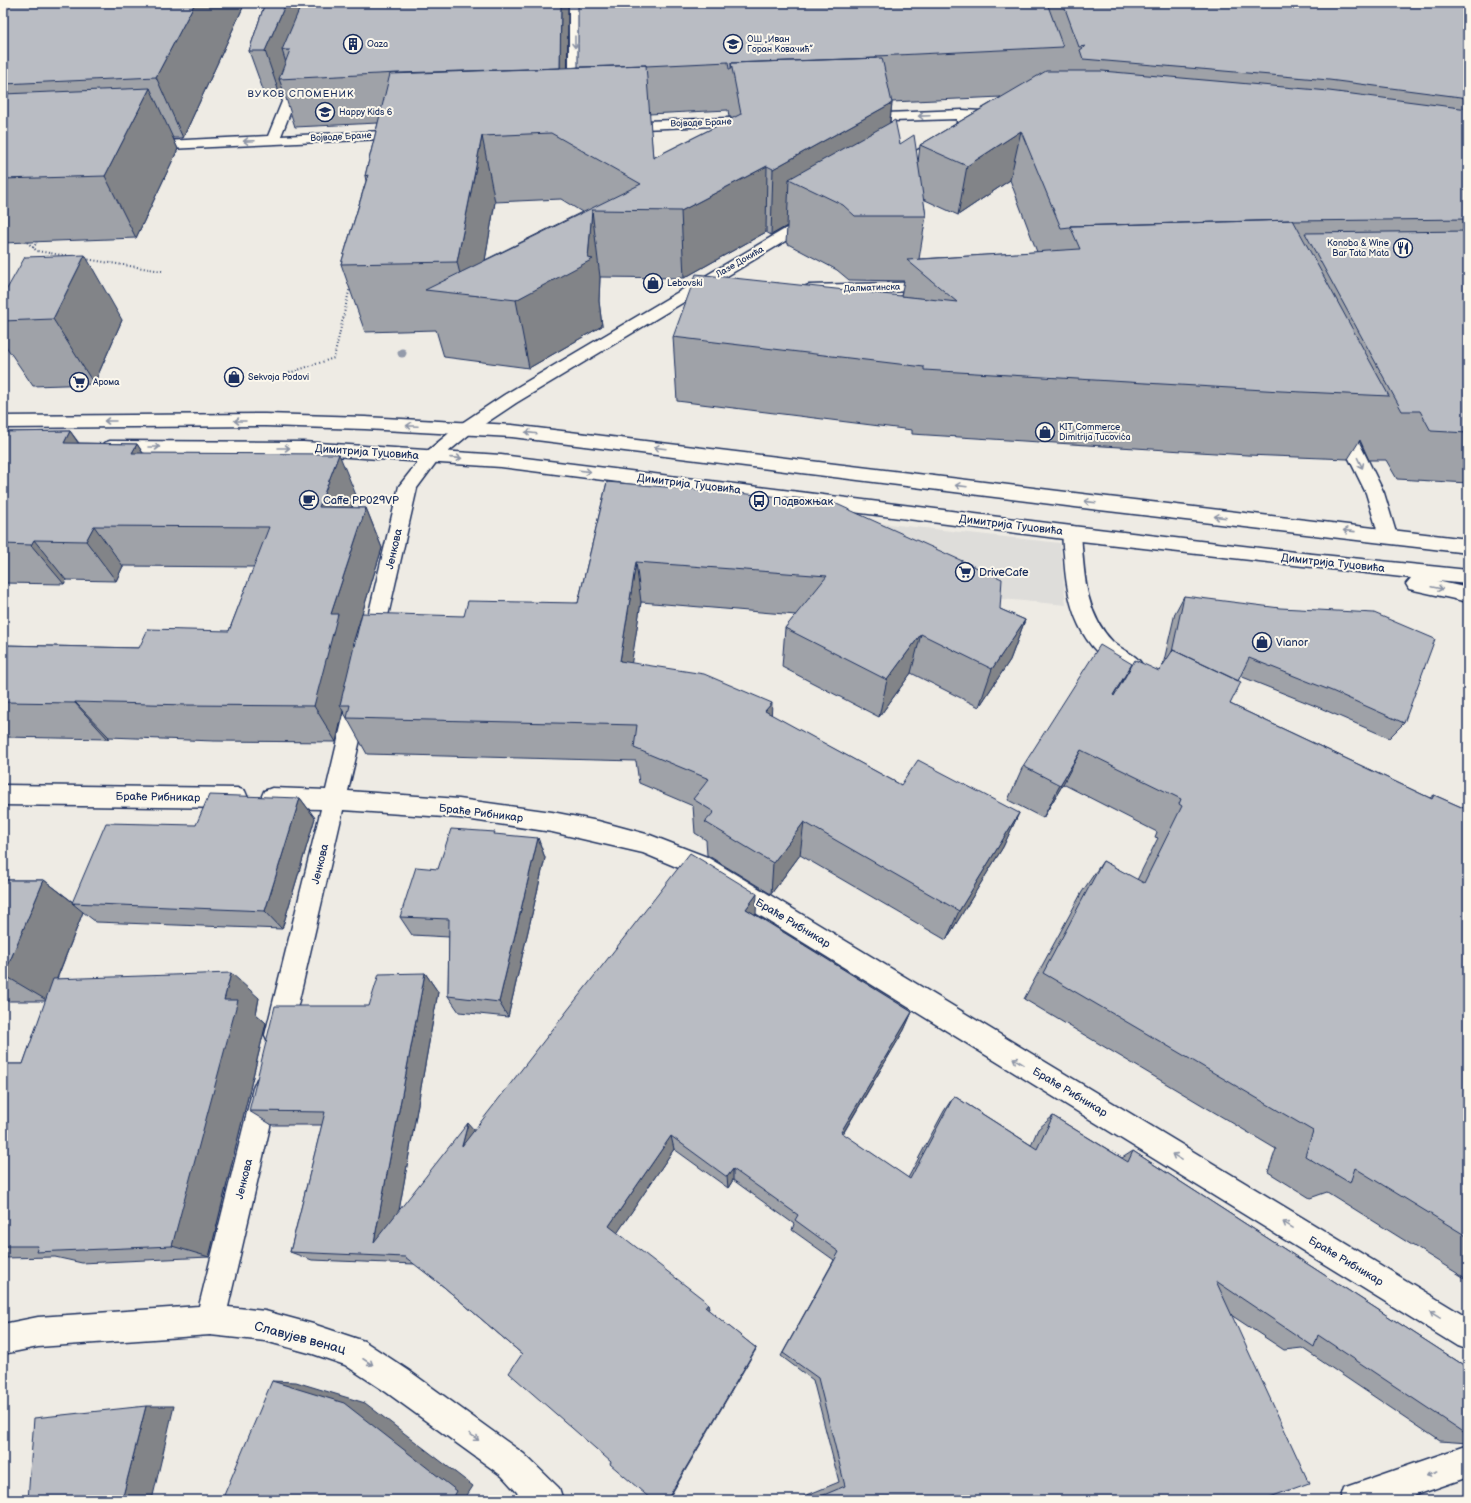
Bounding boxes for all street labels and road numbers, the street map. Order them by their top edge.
street label: Војводе Бране [670,116,732,130]
street label: Војводе Бране [310,130,372,144]
street label: Лазе Докића [713,244,767,281]
street label: Далматинска [843,281,901,294]
street label: Димитрија Туцовића [315,442,420,462]
street label: Димитрија Туцовића [636,471,742,497]
street label: Димитрија Туцовића [958,512,1064,538]
street label: Јенкова [383,527,405,571]
street label: Димитрија Туцовића [1280,551,1386,575]
street label: Браће Рибникар [116,790,201,804]
street label: Браће Рибникар [438,801,525,825]
street label: Јенкова [309,842,331,886]
street label: Браће Рибникар [753,896,833,951]
street label: Браће Рибникар [1030,1065,1110,1120]
street label: Јенкова [233,1157,255,1201]
street label: Браће Рибникар [1306,1234,1386,1289]
street label: Славујев венац [253,1318,348,1358]

